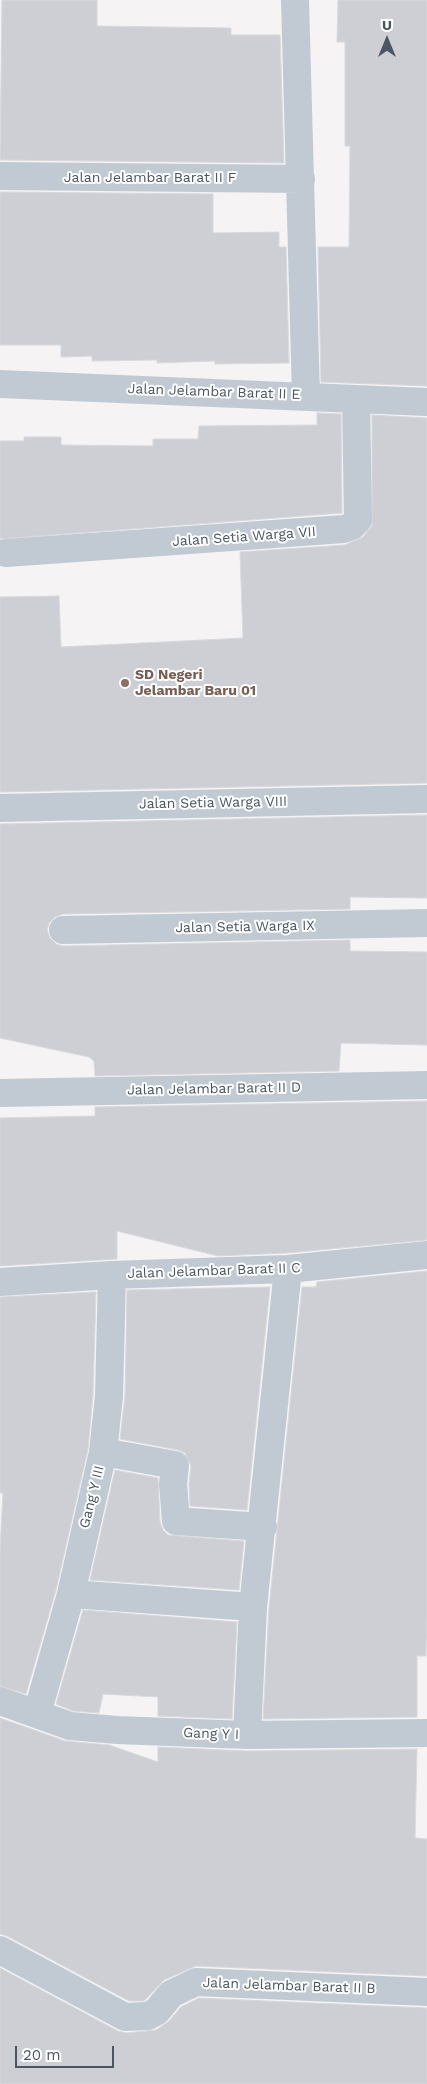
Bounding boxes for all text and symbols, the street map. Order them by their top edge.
north arrow [362,15,412,65]
text: U [382,17,392,33]
street label: Jalan Jelambar Barat II F [64,170,236,186]
street label: Jalan Jelambar Barat II E [127,381,301,403]
street label: Jalan Setia Warga VII [172,524,316,550]
place label: SD Negeri Jelambar Baru 01 [135,667,256,700]
marker: SD Negeri Jelambar Baru 01 [119,677,131,689]
street label: Jalan Setia Warga VIII [139,793,287,813]
street label: Jalan Setia Warga IX [175,917,315,937]
street label: Jalan Jelambar Barat II D [127,1079,301,1099]
street label: Jalan Jelambar Barat II C [127,1260,301,1282]
street label: Gang Y III [76,1464,108,1530]
street label: Gang Y I [183,1725,239,1743]
street label: Jalan Jelambar Barat II B [202,1975,376,1997]
scale bar [18,2036,116,2068]
text: 20 m [23,2046,61,2064]

